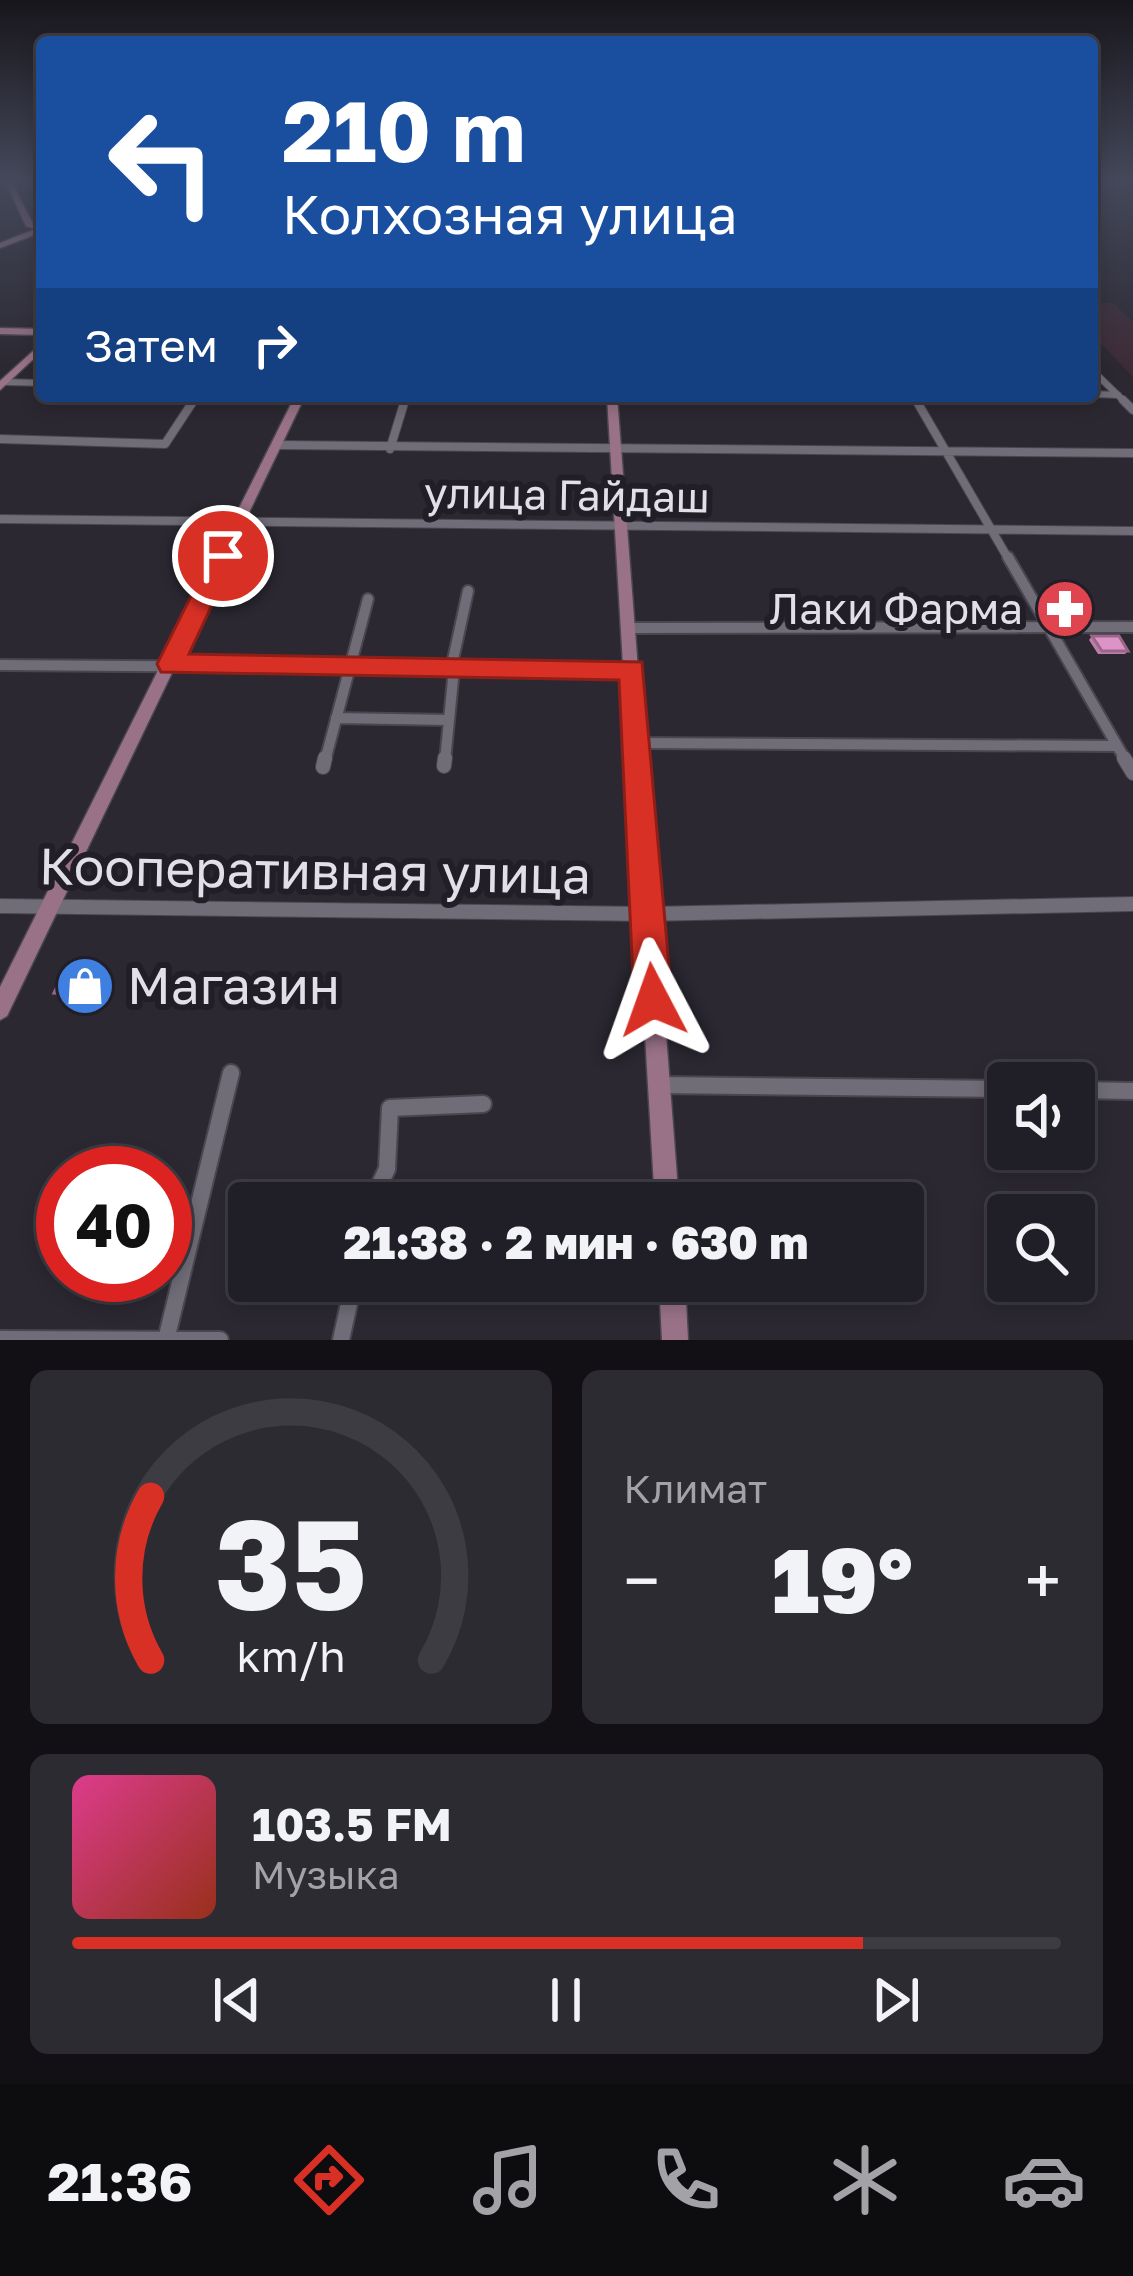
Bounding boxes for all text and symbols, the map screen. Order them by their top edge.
text: 210 m [282,80,526,180]
icon: left [84,84,240,240]
text: Колхозная улица [282,181,738,246]
icon: right [242,312,308,378]
text: Затем [84,318,218,372]
street label: улица Гайдаш [424,467,710,521]
pin [172,505,274,607]
icon: arrive [190,523,256,589]
pharmacy icon: Лаки Фарма [1034,578,1096,640]
place label: Лаки Фарма [769,583,1023,633]
street label: Кооперативная улица [39,834,591,905]
position arrow [590,937,716,1063]
place label: Магазин [127,954,340,1015]
shop icon: Магазин [54,955,116,1017]
map controls [987,1062,1095,1302]
button: sound [987,1062,1095,1170]
speed limit sign: 40 [36,1146,192,1302]
button: search [987,1194,1095,1302]
text: 21:38 · 2 мин · 630 m [344,1215,808,1269]
text: Климат [624,1465,767,1512]
text: 35 [215,1487,367,1636]
text: 19° [772,1525,913,1633]
text: − [624,1540,660,1620]
text: + [1025,1540,1061,1620]
text: km/h [236,1630,345,1681]
text: 103.5 FM [252,1797,452,1851]
text: Музыка [252,1851,400,1898]
icon: previous [204,1967,270,2033]
icon: pause [533,1967,599,2033]
icon: next [863,1967,929,2033]
icon: directions [287,2138,371,2222]
icon: music [466,2138,550,2222]
icon: phone [644,2138,728,2222]
icon: climate [823,2138,907,2222]
icon: car [1002,2138,1086,2222]
text: 21:36 [47,2148,193,2213]

